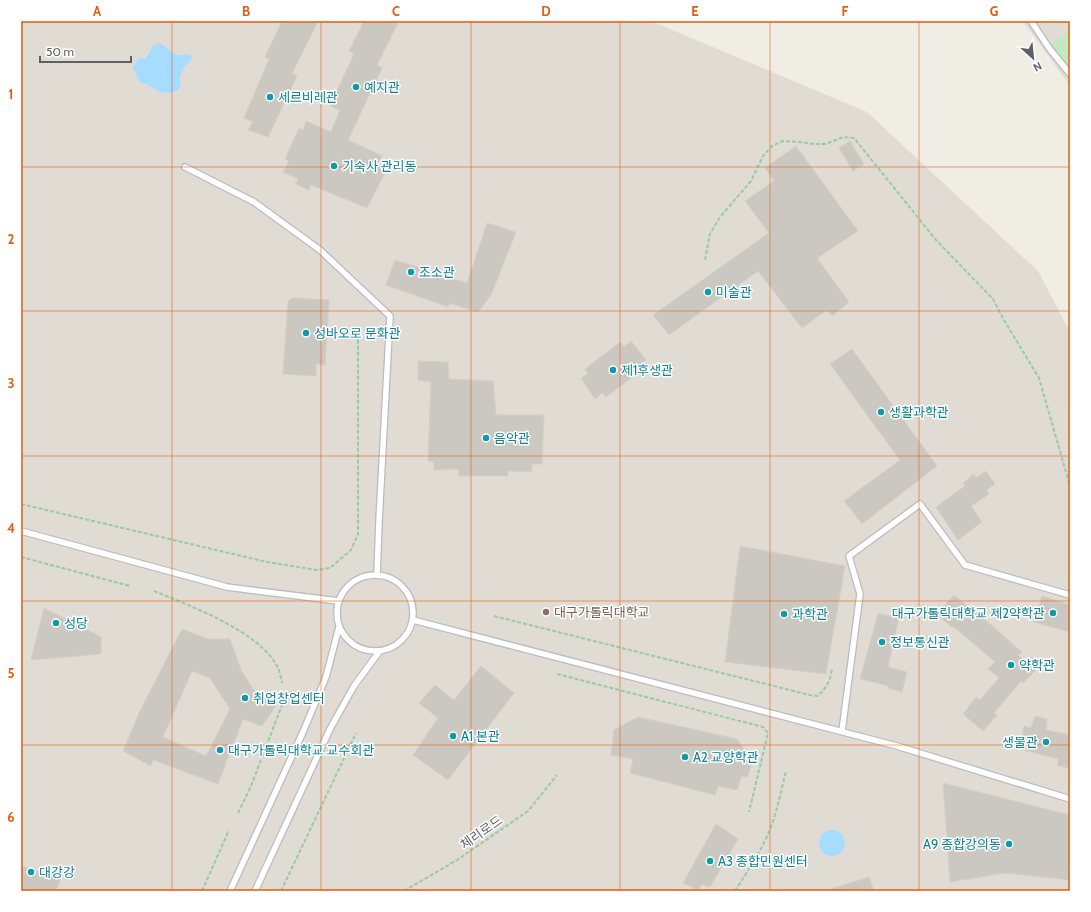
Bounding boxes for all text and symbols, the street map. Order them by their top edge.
text: A [93,3,102,19]
text: B [242,3,250,19]
text: C [392,3,400,19]
text: D [541,3,551,19]
text: E [691,3,699,19]
text: F [842,3,849,19]
text: G [990,3,999,19]
scale bar [40,38,131,64]
north arrow [1013,38,1053,78]
text: 50 m [46,44,74,59]
text: N [1031,59,1044,75]
place label: 예지관 [364,79,400,95]
marker: 예지관 [351,82,361,92]
text: 1 [9,86,13,102]
place label: 세르비레관 [278,89,338,105]
marker: 세르비레관 [265,92,275,102]
place label: 기숙사 관리동 [342,158,417,174]
marker: 기숙사 관리동 [329,161,339,171]
text: 2 [8,231,15,247]
place label: 조소관 [419,264,455,280]
marker: 조소관 [406,267,416,277]
place label: 미술관 [716,284,752,300]
marker: 미술관 [703,287,713,297]
place label: 성바오로 문화관 [314,325,401,341]
marker: 성바오로 문화관 [301,328,311,338]
place label: 제1후생관 [621,362,673,378]
marker: 제1후생관 [608,365,618,375]
text: 3 [7,375,15,391]
place label: 생활과학관 [889,404,949,420]
marker: 생활과학관 [876,407,886,417]
place label: 음악관 [494,430,530,446]
marker: 음악관 [481,433,491,443]
text: 4 [7,520,15,536]
place label: 대구가톨릭대학교 [554,604,650,620]
place label: 대구가톨릭대학교 제2약학관 [892,605,1045,621]
place label: 과학관 [792,606,828,622]
marker: 대구가톨릭대학교 [541,607,551,617]
marker: 대구가톨릭대학교 제2약학관 [1048,608,1058,618]
marker: 과학관 [779,609,789,619]
place label: 성당 [64,615,88,631]
marker: 성당 [51,618,61,628]
place label: 정보통신관 [890,634,950,650]
marker: 정보통신관 [877,637,887,647]
place label: 약학관 [1019,657,1055,673]
marker: 약학관 [1006,660,1016,670]
text: 5 [8,665,15,681]
place label: 취업창업센터 [253,690,325,706]
marker: 취업창업센터 [240,693,250,703]
place label: A1 본관 [461,728,500,744]
marker: A1 본관 [448,731,458,741]
place label: 생물관 [1002,734,1038,750]
marker: 생물관 [1041,737,1051,747]
place label: 대구가톨릭대학교 교수회관 [228,742,374,758]
marker: 대구가톨릭대학교 교수회관 [215,745,225,755]
place label: A2 교양학관 [693,749,759,765]
marker: A2 교양학관 [680,752,690,762]
text: 6 [7,809,15,825]
street label: 체리로드 [457,812,505,852]
place label: A9 종합강의동 [923,836,1001,852]
marker: A9 종합강의동 [1004,839,1014,849]
place label: A3 종합민원센터 [718,853,808,869]
marker: A3 종합민원센터 [705,856,715,866]
place label: 대강강 [39,864,75,880]
marker: 대강강 [26,867,36,877]

